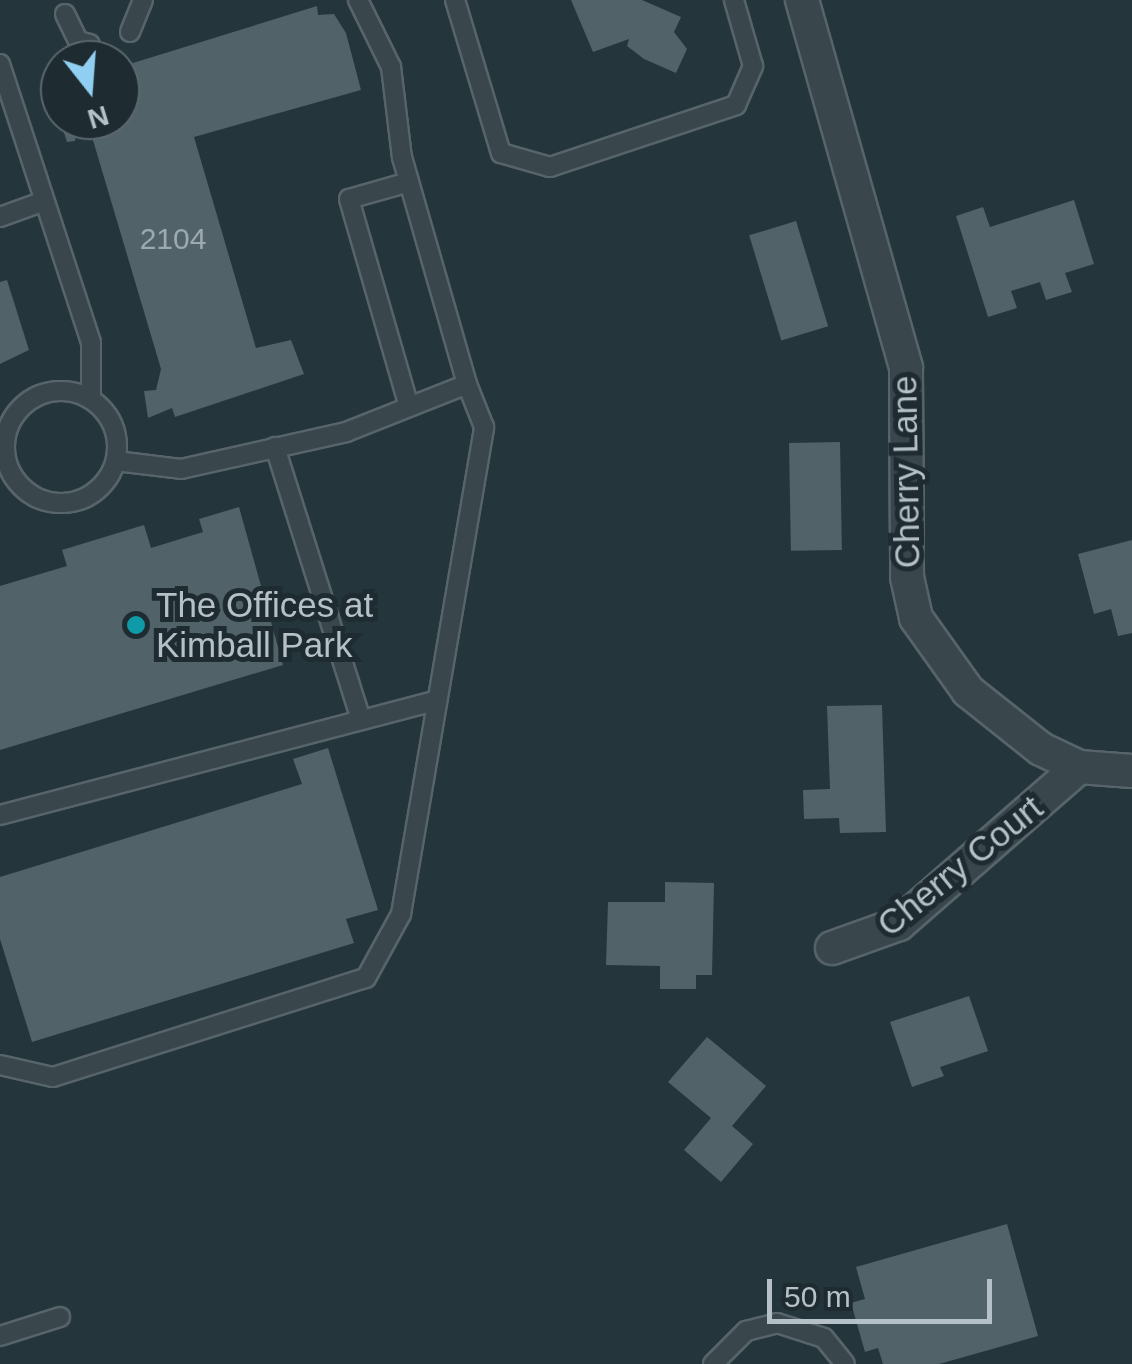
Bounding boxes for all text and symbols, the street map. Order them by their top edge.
north arrow [40,40,140,140]
text: N [84,99,113,135]
house number: 2104 [140,221,206,257]
street label: Cherry Lane [883,375,929,569]
place label: The Offices at Kimball Park [156,584,373,666]
marker: The Offices at Kimball Park [125,614,147,636]
street label: Cherry Court [869,787,1051,945]
scale bar [772,1259,997,1321]
text: 50 m [784,1280,851,1313]

